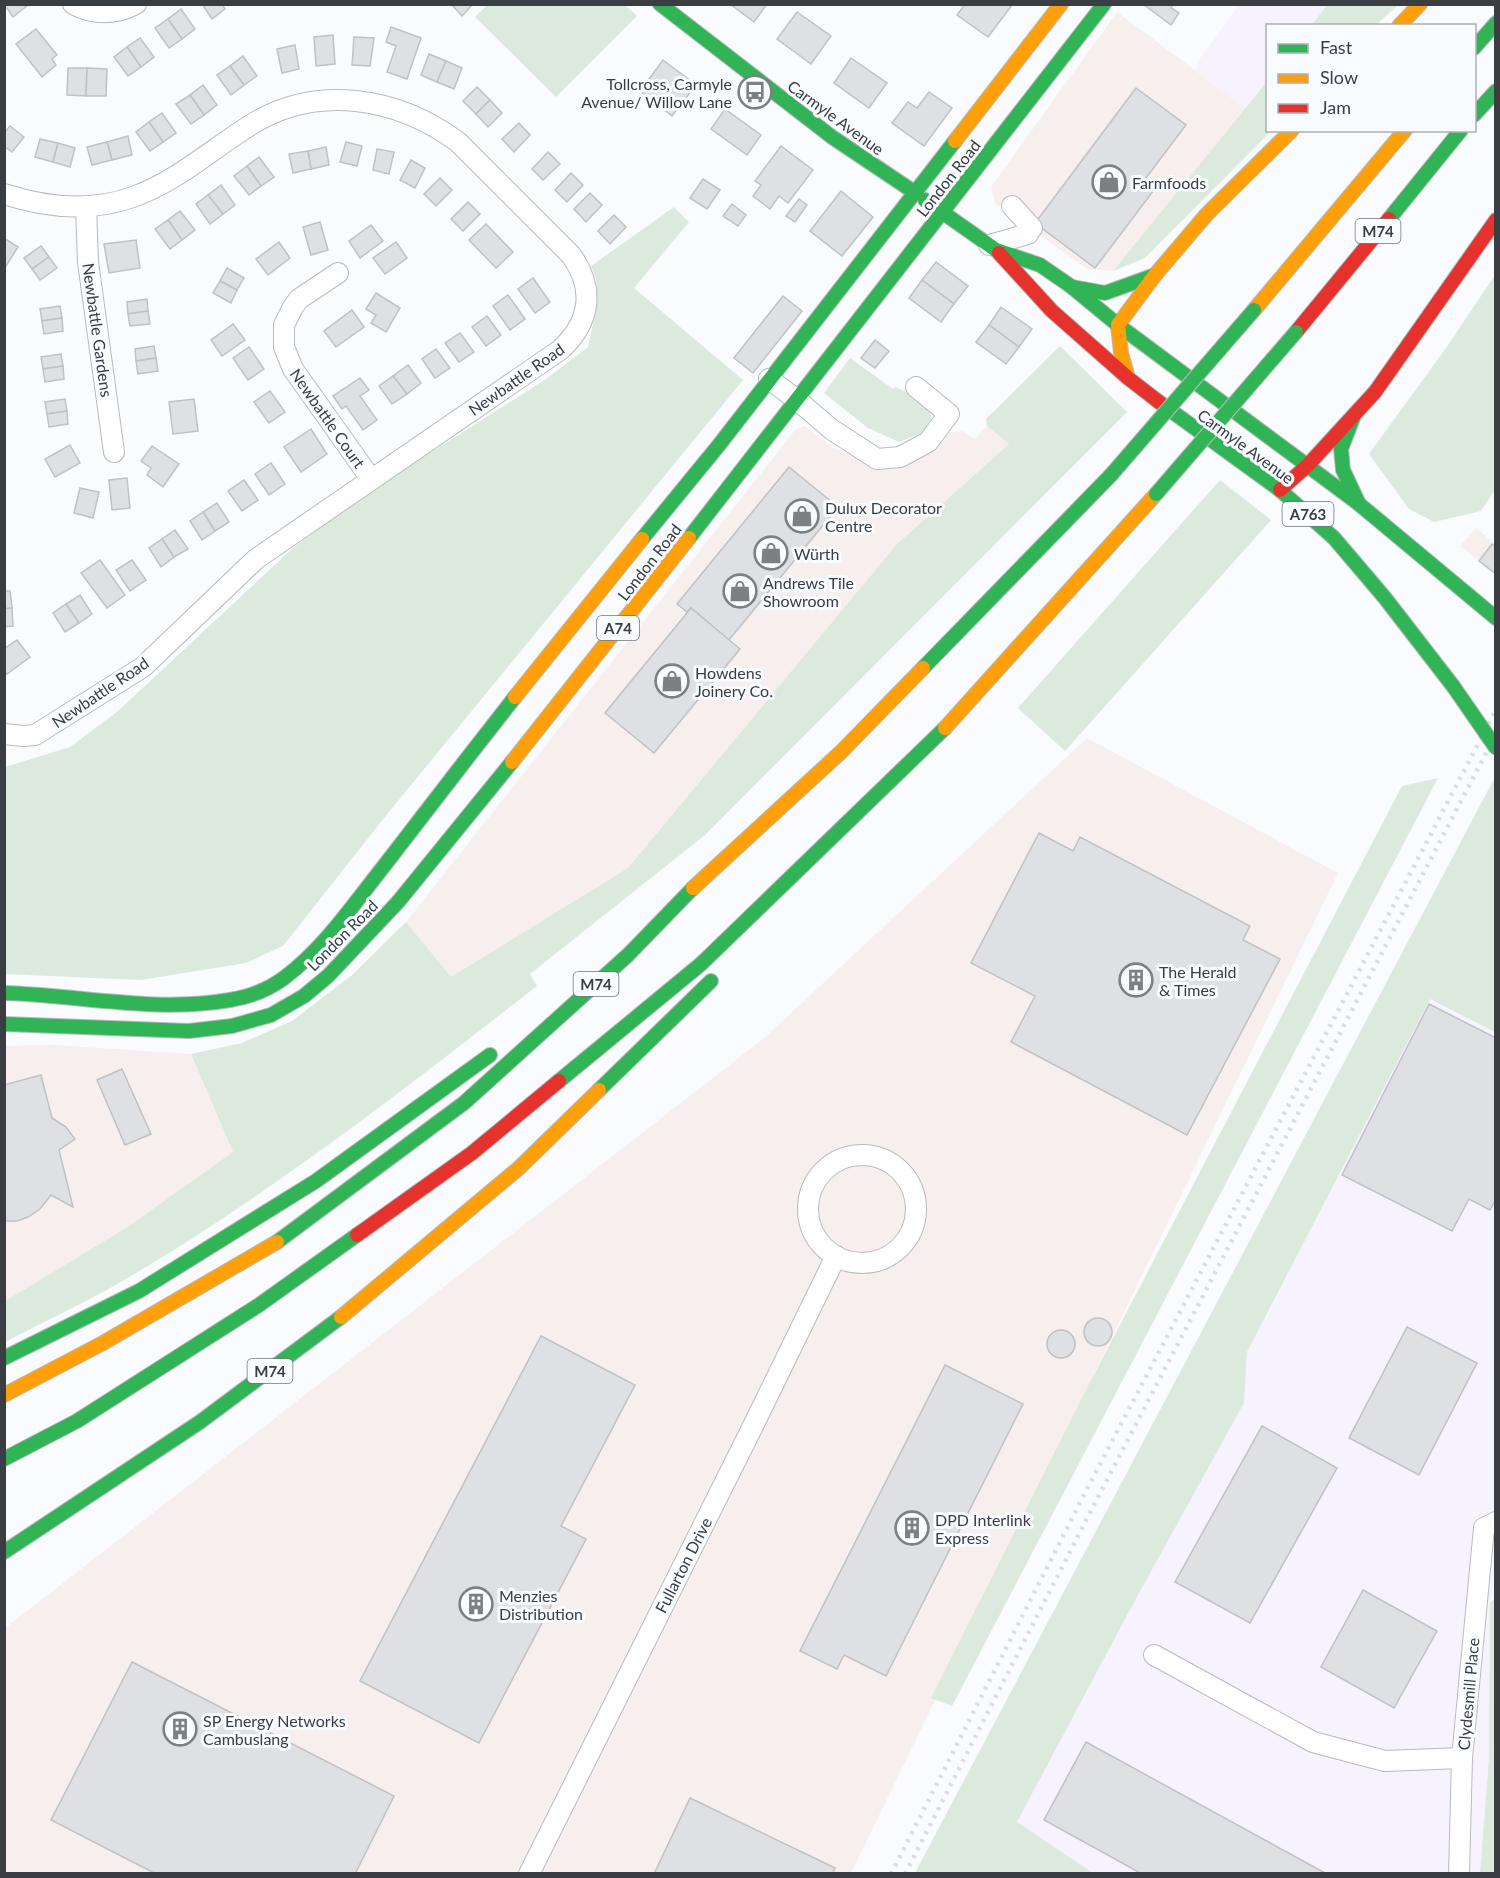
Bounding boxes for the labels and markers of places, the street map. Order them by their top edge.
place label: Tollcross, Carmyle Avenue/ Willow Lane [581,74,732,111]
bus stop icon: Tollcross, Carmyle Avenue/ Willow Lane [737,74,773,110]
shop icon: Farmfoods [1091,164,1127,200]
place label: Farmfoods [1132,173,1206,192]
shop icon: Dulux Decorator Centre [784,498,820,534]
place label: Dulux Decorator Centre [825,498,942,535]
shop icon: Würth [753,535,789,571]
place label: Würth [794,544,839,563]
shop icon: Andrews Tile Showroom [722,573,758,609]
place label: Andrews Tile Showroom [763,573,854,610]
shop icon: Howdens Joinery Co. [654,663,690,699]
place label: Howdens Joinery Co. [695,663,773,700]
building icon: The Herald & Times [1118,962,1154,998]
place label: The Herald & Times [1159,962,1237,999]
building icon: DPD Interlink Express [894,1510,930,1546]
place label: DPD Interlink Express [935,1510,1032,1547]
building icon: Menzies Distribution [458,1586,494,1622]
place label: Menzies Distribution [499,1586,583,1623]
building icon: SP Energy Networks Cambuslang [162,1711,198,1747]
place label: SP Energy Networks Cambuslang [203,1711,346,1748]

